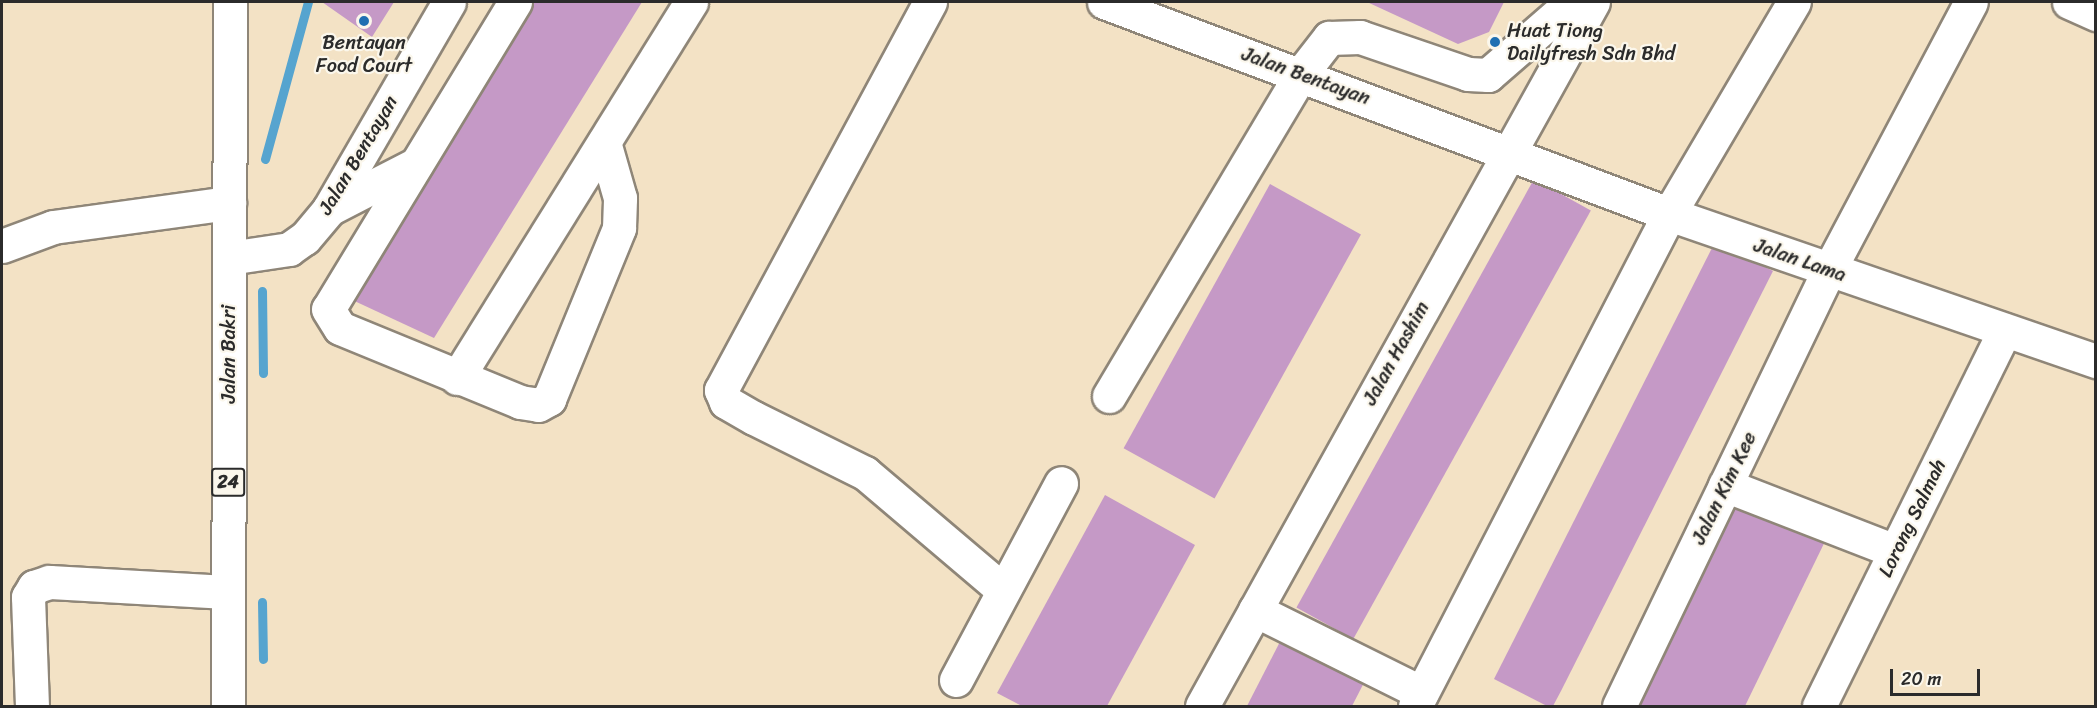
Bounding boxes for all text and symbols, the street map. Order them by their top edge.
marker: Bentayan Food Court [357,14,371,28]
place label: Huat Tiong Dailyfresh Sdn Bhd [1507,19,1675,66]
place label: Bentayan Food Court [315,30,413,77]
marker: Huat Tiong Dailyfresh Sdn Bhd [1488,35,1502,49]
street label: Jalan Bentayan [1239,42,1373,110]
street label: Jalan Bentayan [313,91,403,219]
street label: Jalan Lama [1751,233,1849,287]
street label: Jalan Hashim [1357,296,1435,410]
street label: Jalan Bakri [216,305,240,403]
street label: Jalan Kim Kee [1686,428,1762,548]
street label: Lorong Salmah [1873,455,1951,581]
road number: 24 [210,467,246,497]
scale bar [1893,657,1983,695]
text: 20 m [1901,663,1941,695]

